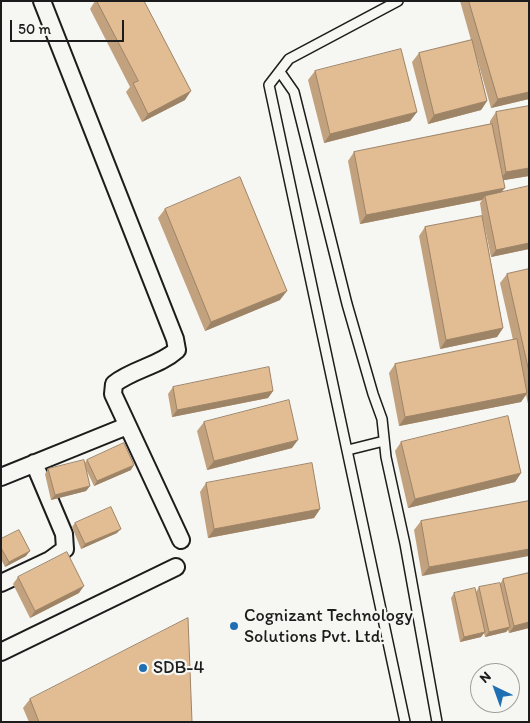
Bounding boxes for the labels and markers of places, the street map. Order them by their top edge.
place label: Cognizant Technology Solutions Pvt. Ltd. [244,605,413,648]
marker: Cognizant Technology Solutions Pvt. Ltd. [228,620,240,632]
place label: SDB-4 [153,657,204,679]
marker: SDB-4 [137,662,149,674]

